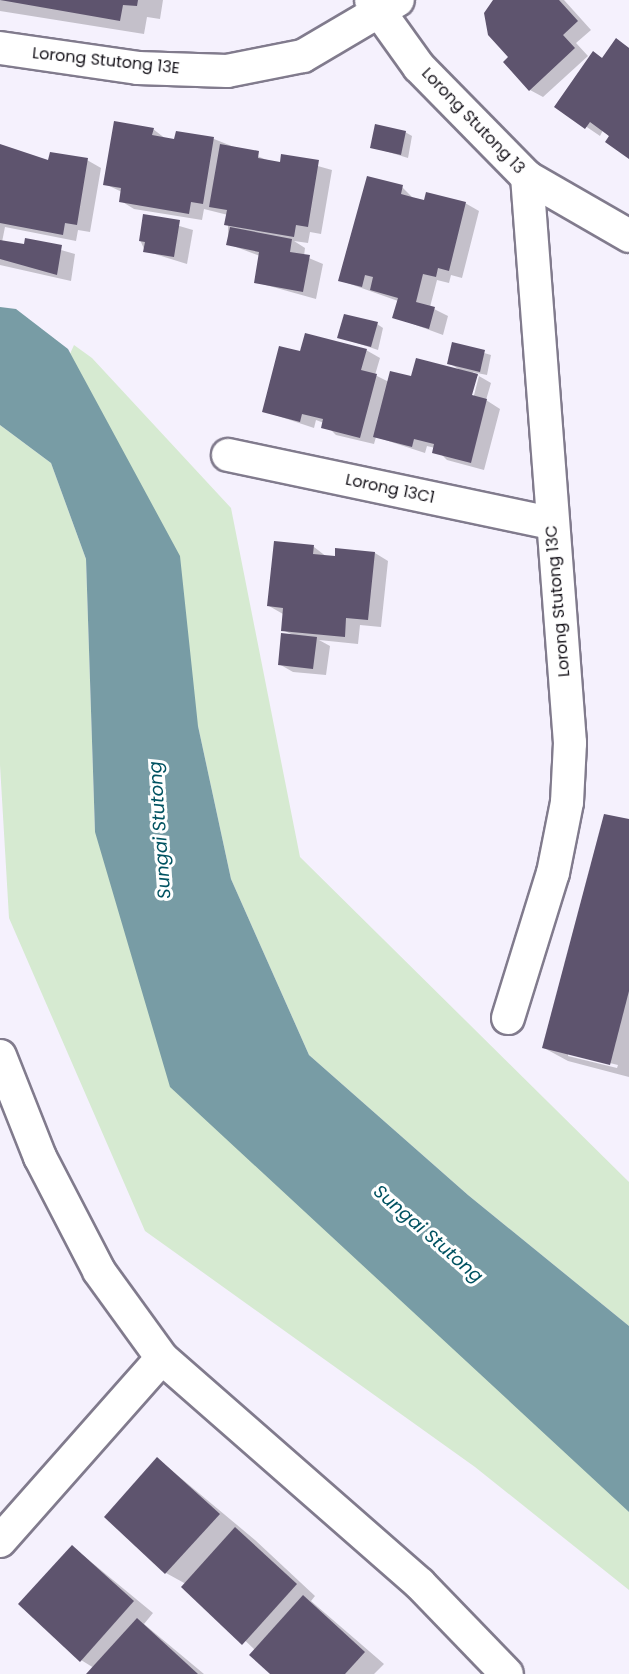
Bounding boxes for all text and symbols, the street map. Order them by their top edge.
street label: Lorong Stutong 13E [31,44,181,78]
street label: Lorong Stutong 13 [417,64,529,178]
street label: Lorong 13C1 [344,470,436,508]
street label: Lorong Stutong 13C [542,524,574,678]
water label: Sungai Stutong [144,760,176,900]
water label: Sungai Stutong [369,1181,487,1287]

